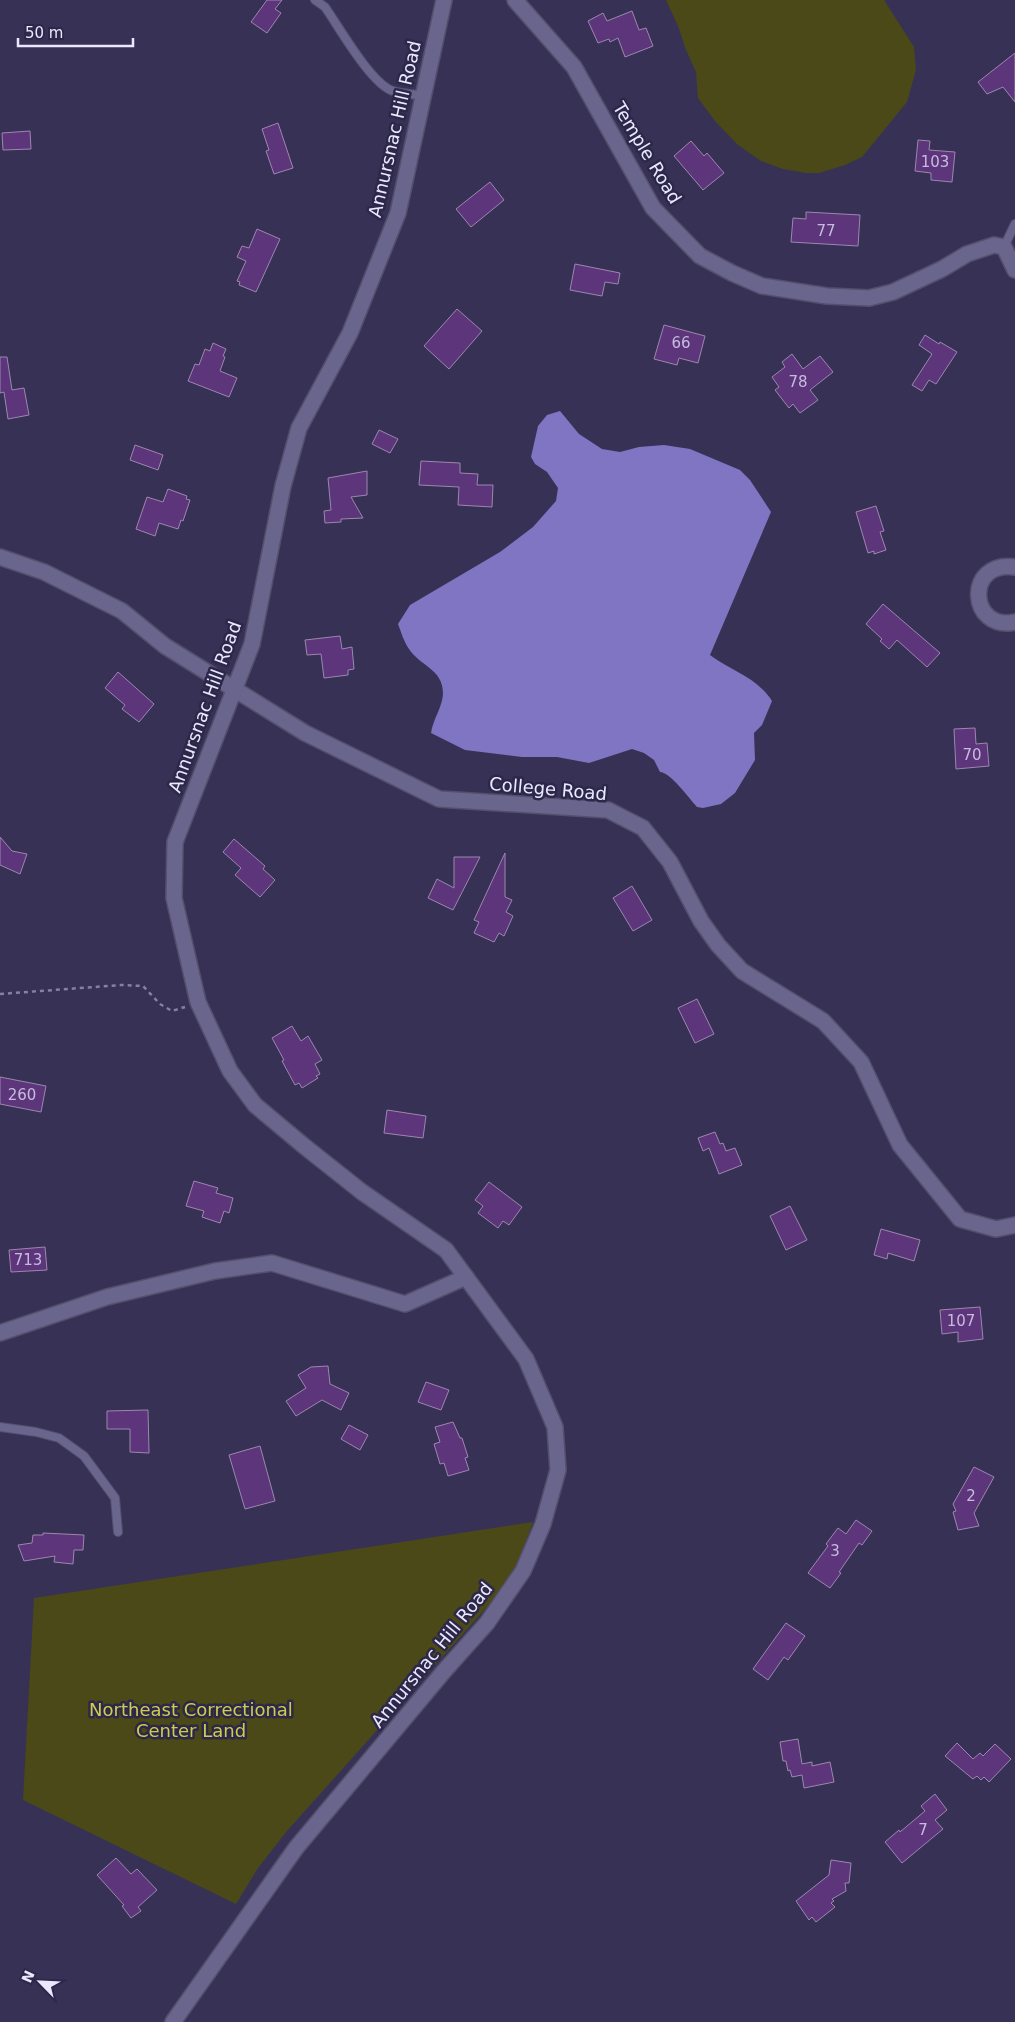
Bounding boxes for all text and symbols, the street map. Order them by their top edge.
scale bar [18,15,132,47]
text: 50 m [25,24,63,42]
street label: Annursnac Hill Road [364,38,425,219]
street label: Temple Road [608,97,686,207]
house number: 103 [921,153,949,171]
house number: 77 [816,222,836,240]
house number: 66 [671,334,691,352]
house number: 78 [788,373,808,391]
street label: Annursnac Hill Road [164,618,245,795]
house number: 70 [962,746,982,764]
street label: College Road [488,773,608,804]
house number: 260 [8,1086,36,1104]
house number: 713 [14,1251,42,1269]
house number: 107 [947,1312,975,1330]
house number: 2 [966,1487,976,1505]
house number: 3 [830,1542,840,1560]
street label: Annursnac Hill Road [367,1578,497,1732]
park label: Northeast Correctional Center Land [89,1699,293,1741]
house number: 7 [918,1821,928,1839]
north arrow [15,1957,65,2007]
text: N [18,1968,38,1985]

